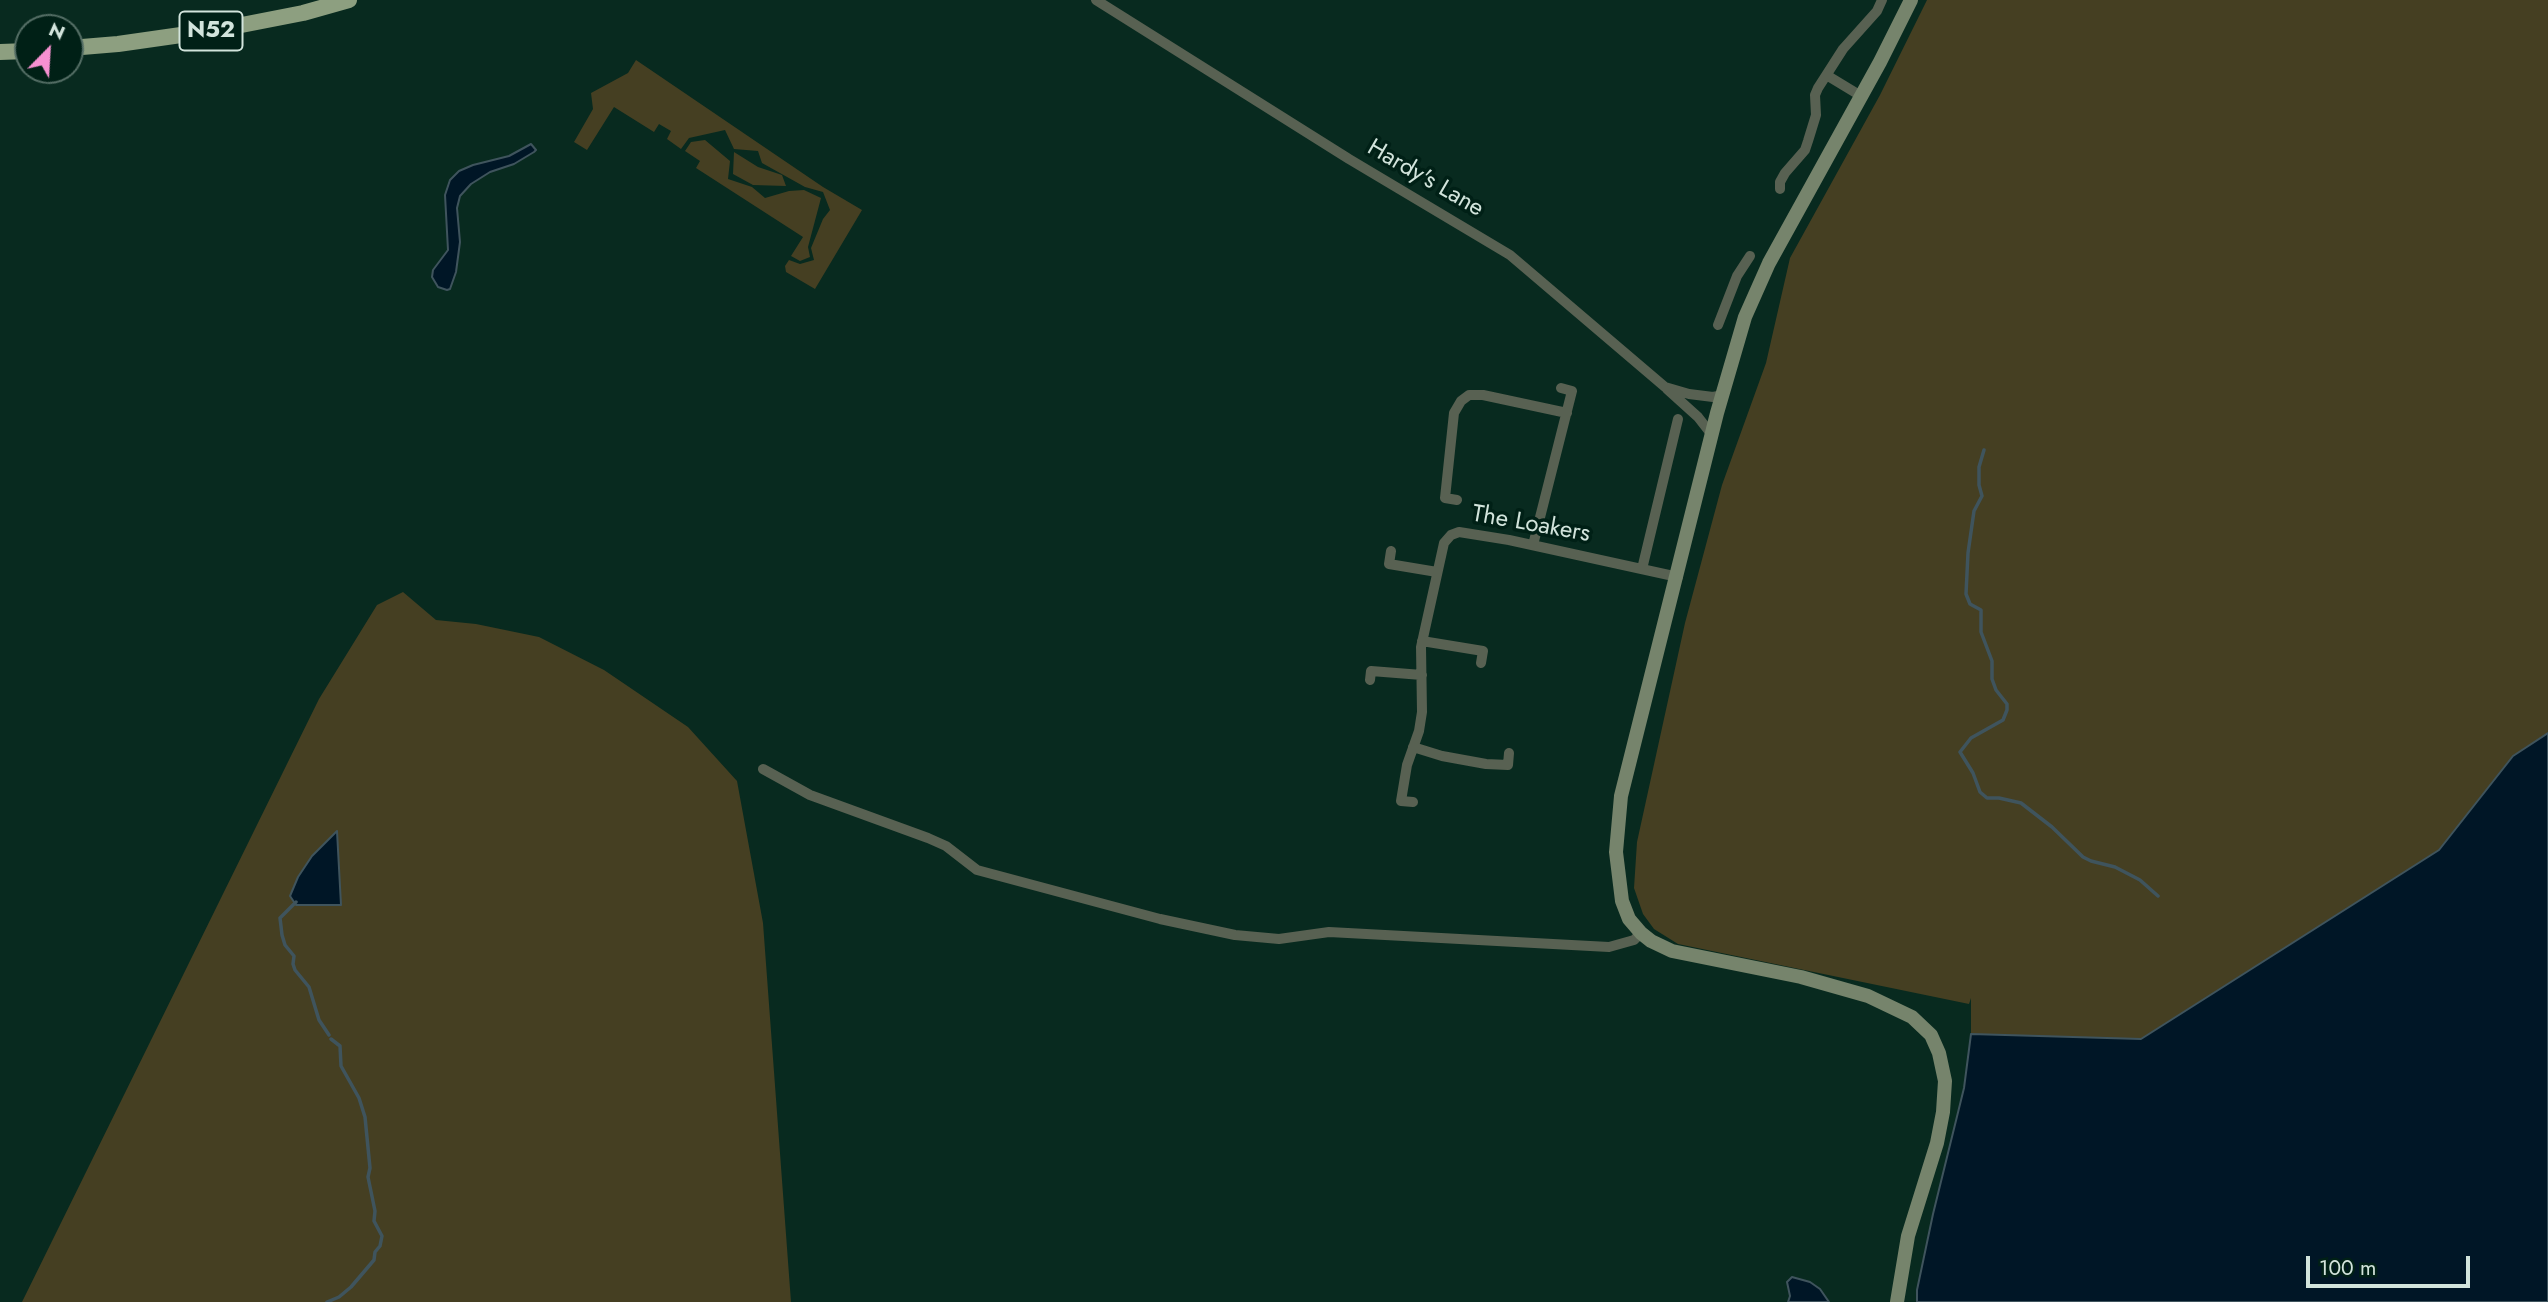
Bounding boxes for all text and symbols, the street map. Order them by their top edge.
road number: N52 [180,12,242,50]
north arrow [14,14,84,84]
text: N [45,16,69,47]
street label: Hardy's Lane [1362,134,1488,224]
street label: The Loakers [1470,500,1592,550]
scale bar [2310,1242,2474,1286]
text: 100 m [2319,1253,2376,1283]

